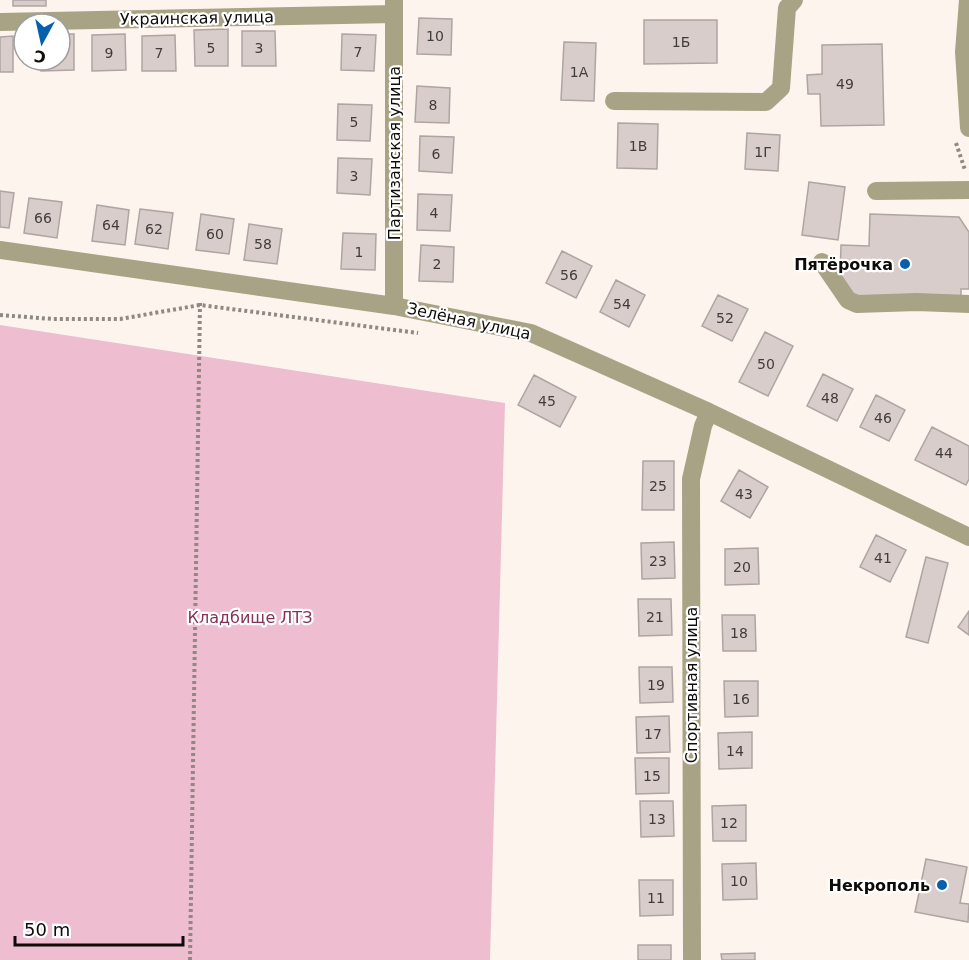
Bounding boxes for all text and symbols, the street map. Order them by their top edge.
street label: Украинская улица [120,7,274,29]
north arrow [12,12,72,72]
house number: 10 [426,28,444,44]
house number: 1Б [672,34,690,50]
house number: 5 [207,40,215,56]
house number: 3 [255,40,263,56]
house number: 7 [354,44,362,60]
house number: 9 [105,45,113,61]
house number: 7 [155,45,163,61]
text: С [33,46,47,67]
house number: 1А [570,64,589,80]
street label: Партизанская улица [385,66,404,240]
house number: 49 [836,76,854,92]
house number: 8 [429,97,437,113]
house number: 5 [350,114,358,130]
house number: 1В [629,138,647,154]
house number: 1Г [754,144,772,160]
house number: 6 [432,146,441,162]
house number: 3 [350,168,358,184]
house number: 4 [430,205,439,221]
house number: 66 [34,210,52,226]
house number: 64 [102,217,120,233]
house number: 62 [145,221,163,237]
house number: 60 [206,226,224,242]
house number: 58 [254,236,272,252]
house number: 1 [355,244,363,260]
place label: Пятёрочка [794,255,893,274]
house number: 2 [433,256,441,272]
marker: Пятёрочка [898,257,912,271]
house number: 56 [560,267,578,283]
house number: 54 [613,296,631,312]
street label: Зелёная улица [405,299,533,343]
house number: 52 [716,310,734,326]
house number: 50 [757,356,775,372]
house number: 48 [821,390,839,406]
house number: 45 [538,393,556,409]
house number: 46 [874,410,892,426]
house number: 44 [935,445,953,461]
house number: 25 [649,478,667,494]
house number: 43 [735,486,753,502]
house number: 41 [874,550,892,566]
house number: 23 [649,553,667,569]
house number: 20 [733,559,751,575]
street label: Спортивная улица [682,607,701,763]
park label: Кладбище ЛТЗ [188,608,312,627]
house number: 21 [646,609,664,625]
house number: 18 [730,625,748,641]
house number: 19 [647,677,665,693]
house number: 16 [732,691,750,707]
house number: 17 [644,726,662,742]
house number: 14 [726,743,744,759]
house number: 15 [643,768,661,784]
house number: 13 [648,811,666,827]
house number: 12 [720,815,738,831]
house number: 10 [730,873,748,889]
place label: Некрополь [829,876,930,895]
marker: Некрополь [935,878,949,892]
house number: 11 [647,890,665,906]
scale bar [15,909,183,947]
text: 50 m [24,919,70,940]

